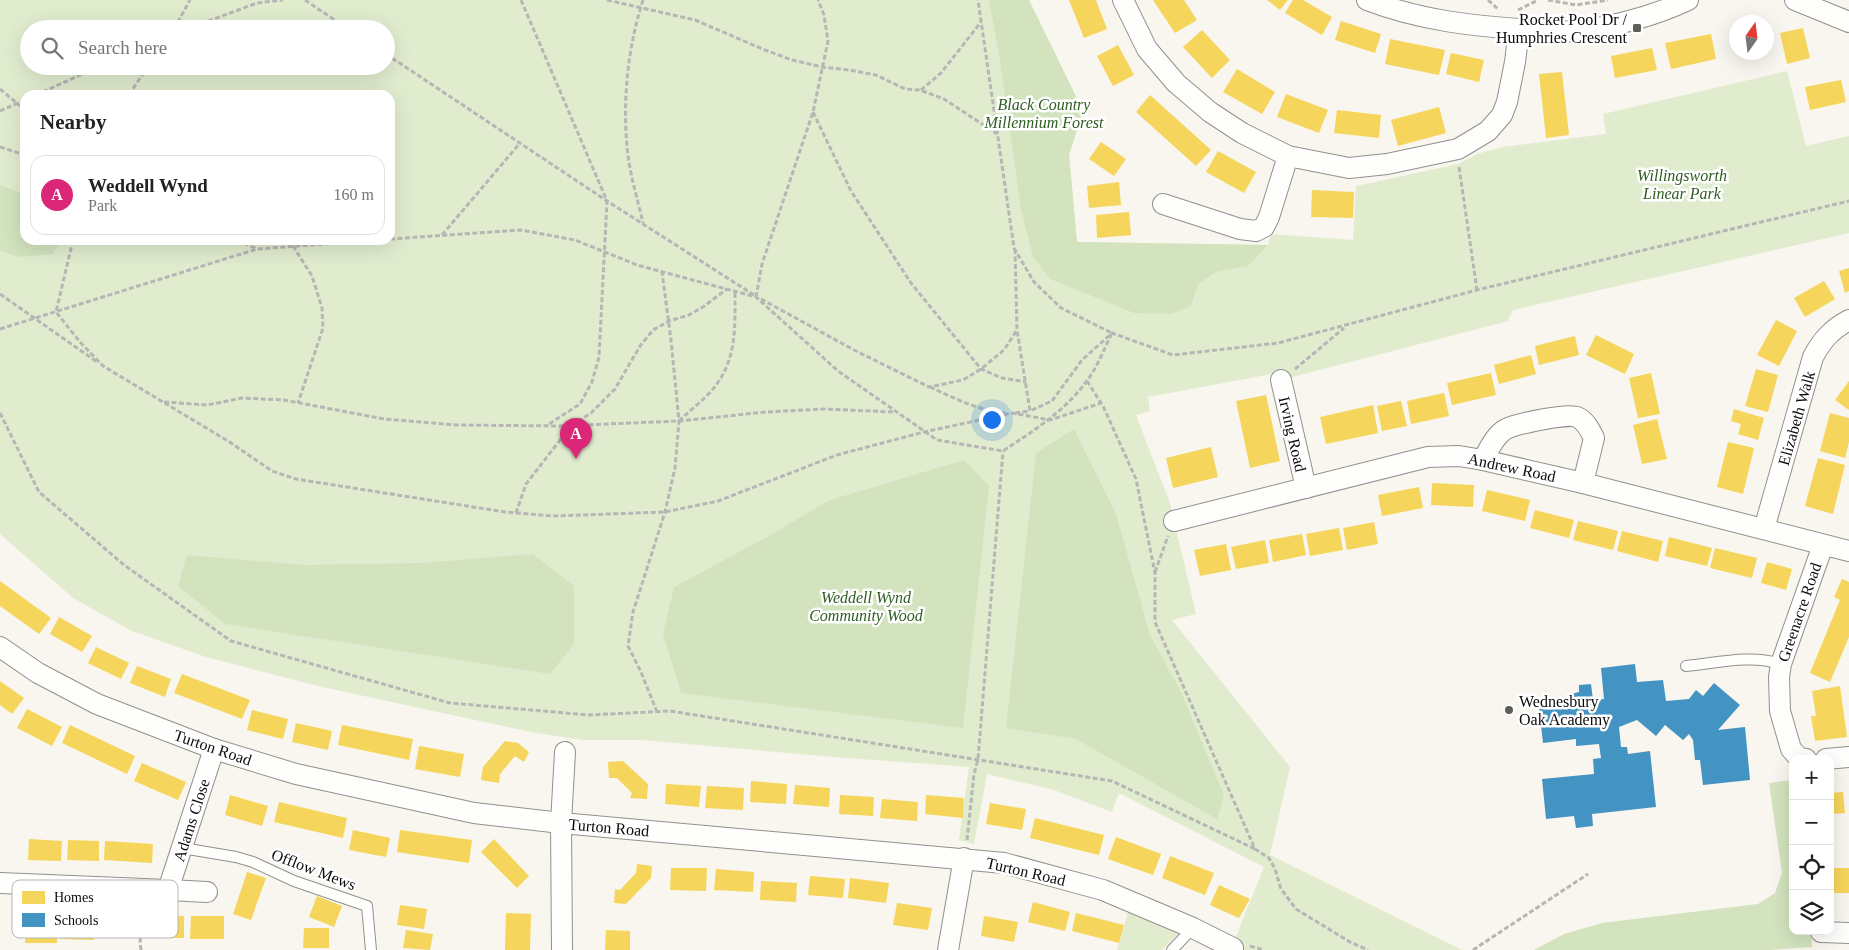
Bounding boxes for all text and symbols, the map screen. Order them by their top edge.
place label: Rocket Pool Dr / Humphries Crescent [1496,11,1628,47]
north arrow [1729,15,1774,60]
search box [20,20,395,75]
marker: Rocket Pool Dr / Humphries Crescent [1631,22,1643,34]
icon: search [38,34,66,62]
text: Search here [78,37,167,58]
park label: Black Country Millennium Forest [984,96,1104,131]
text: Nearby [40,110,107,134]
park label: Willingsworth Linear Park [1637,167,1727,202]
text: Weddell Wynd [88,175,208,196]
text: A [51,186,63,203]
text: 160 m [334,186,374,203]
text: Park [88,197,117,214]
street label: Elizabeth Walk [1775,369,1818,467]
street label: Irving Road [1275,395,1309,474]
your location [979,407,1005,433]
pin: A [560,418,592,459]
street label: Andrew Road [1466,450,1557,485]
street label: Greenacre Road [1775,560,1824,664]
park label: Weddell Wynd Community Wood [809,589,924,625]
place label: Wednesbury Oak Academy [1519,693,1610,729]
marker: Wednesbury Oak Academy [1503,704,1515,716]
street label: Turton Road [172,726,254,769]
map controls [1789,755,1834,935]
button: + [1789,755,1834,800]
street label: Adams Close [170,777,213,864]
button: − [1789,800,1834,845]
street label: Turton Road [568,816,650,839]
button: locate [1789,845,1834,890]
street label: Offlow Mews [269,846,358,893]
street label: Turton Road [985,854,1067,889]
legend [12,880,178,938]
text: Homes [54,890,94,905]
button: layers [1789,890,1834,935]
text: Schools [54,913,98,928]

